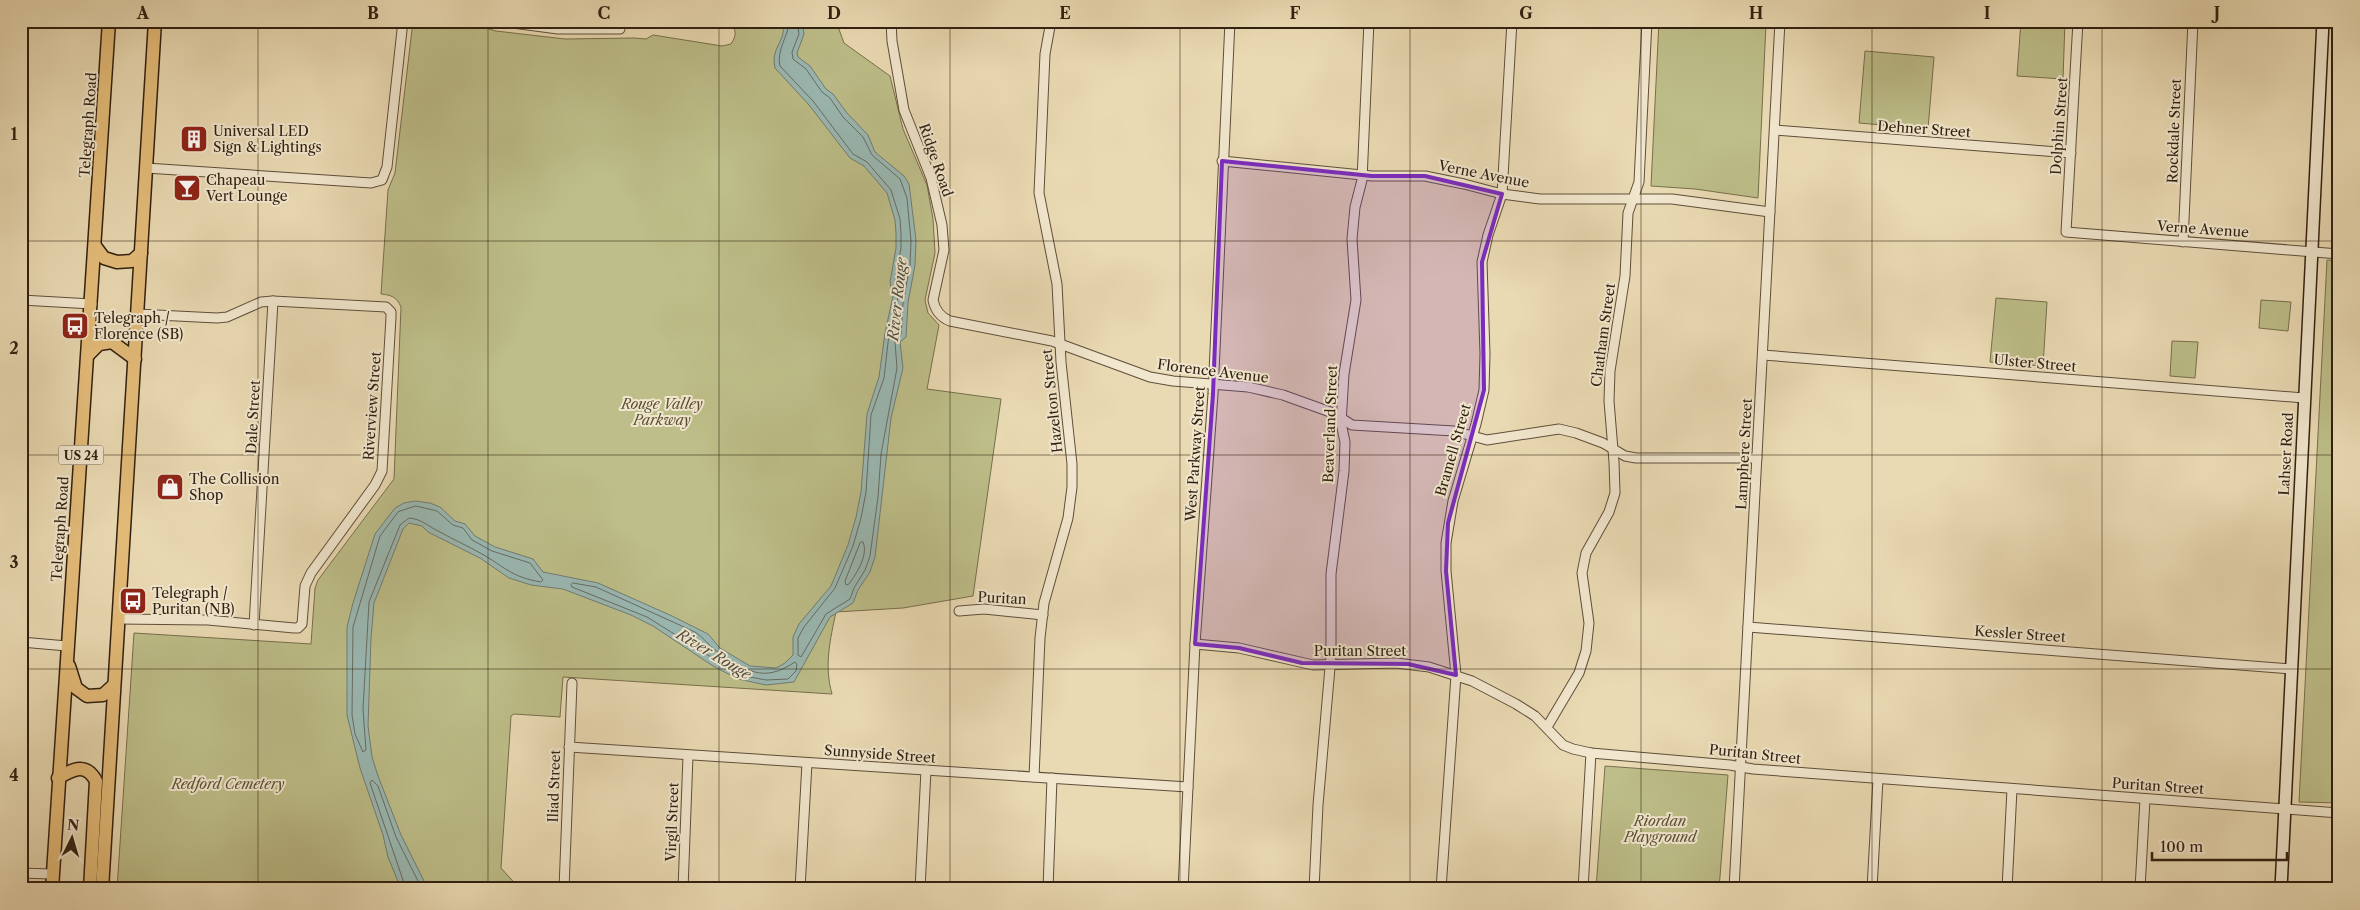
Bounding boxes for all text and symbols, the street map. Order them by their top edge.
text: A [136,3,150,23]
text: B [367,3,379,23]
text: C [598,3,610,23]
text: D [827,3,841,23]
text: E [1059,3,1071,23]
text: F [1290,3,1301,23]
text: G [1519,3,1533,23]
text: H [1749,3,1763,23]
text: I [1984,3,1991,23]
text: J [2211,3,2220,23]
street label: Telegraph Road [75,71,101,178]
street label: Dolphin Street [2047,76,2071,175]
street label: Rockdale Street [2163,78,2185,184]
street label: Dehner Street [1877,117,1971,141]
street label: Ridge Road [915,121,957,200]
place label: Universal LED Sign & Lightings [213,122,322,156]
text: 1 [10,124,18,144]
building icon: Universal LED Sign & Lightings [179,124,209,154]
street label: Verne Avenue [1436,156,1531,192]
place label: Chapeau Vert Lounge [205,171,288,205]
bar icon: Chapeau Vert Lounge [172,173,202,203]
street label: Verne Avenue [2155,217,2250,241]
water label: River Rouge [883,256,911,343]
street label: Chatham Street [1587,282,1619,388]
place label: Telegraph / Florence (SB) [94,309,183,343]
bus stop icon: Telegraph / Florence (SB) [60,311,90,341]
text: 2 [9,338,19,358]
street label: Hazelton Street [1038,348,1066,454]
street label: Ulster Street [1993,350,2077,376]
street label: Riverview Street [359,351,385,461]
street label: Florence Avenue [1156,355,1270,387]
street label: Beaverland Street [1319,365,1341,483]
street label: Dale Street [242,379,264,454]
street label: West Parkway Street [1181,386,1209,523]
park label: Rouge Valley Parkway [620,395,703,429]
street label: Lamphere Street [1732,398,1756,510]
street label: Bramell Street [1431,402,1475,498]
street label: Lahser Road [2275,412,2297,496]
road number: US 24 [58,446,104,464]
place label: The Collision Shop [189,470,280,504]
shop icon: The Collision Shop [155,472,185,502]
street label: Telegraph Road [47,475,73,582]
text: 3 [9,552,19,572]
place label: Telegraph / Puritan (NB) [152,584,235,618]
bus stop icon: Telegraph / Puritan (NB) [118,586,148,616]
street label: Puritan [977,588,1027,608]
street label: Kessler Street [1974,622,2066,646]
water label: River Rouge [672,624,755,684]
street label: Puritan Street [1314,642,1406,660]
street label: Puritan Street [1708,740,1802,768]
street label: Sunnyside Street [824,741,936,767]
street label: Iliad Street [544,749,564,823]
text: 4 [9,765,19,785]
street label: Puritan Street [2111,774,2205,798]
park label: Redford Cemetery [170,775,285,793]
street label: Virgil Street [662,782,682,863]
north arrow [48,812,98,862]
park label: Riordan Playground [1623,812,1698,846]
text: N [66,816,80,835]
scale bar [2152,830,2288,862]
text: 100 m [2160,837,2203,856]

